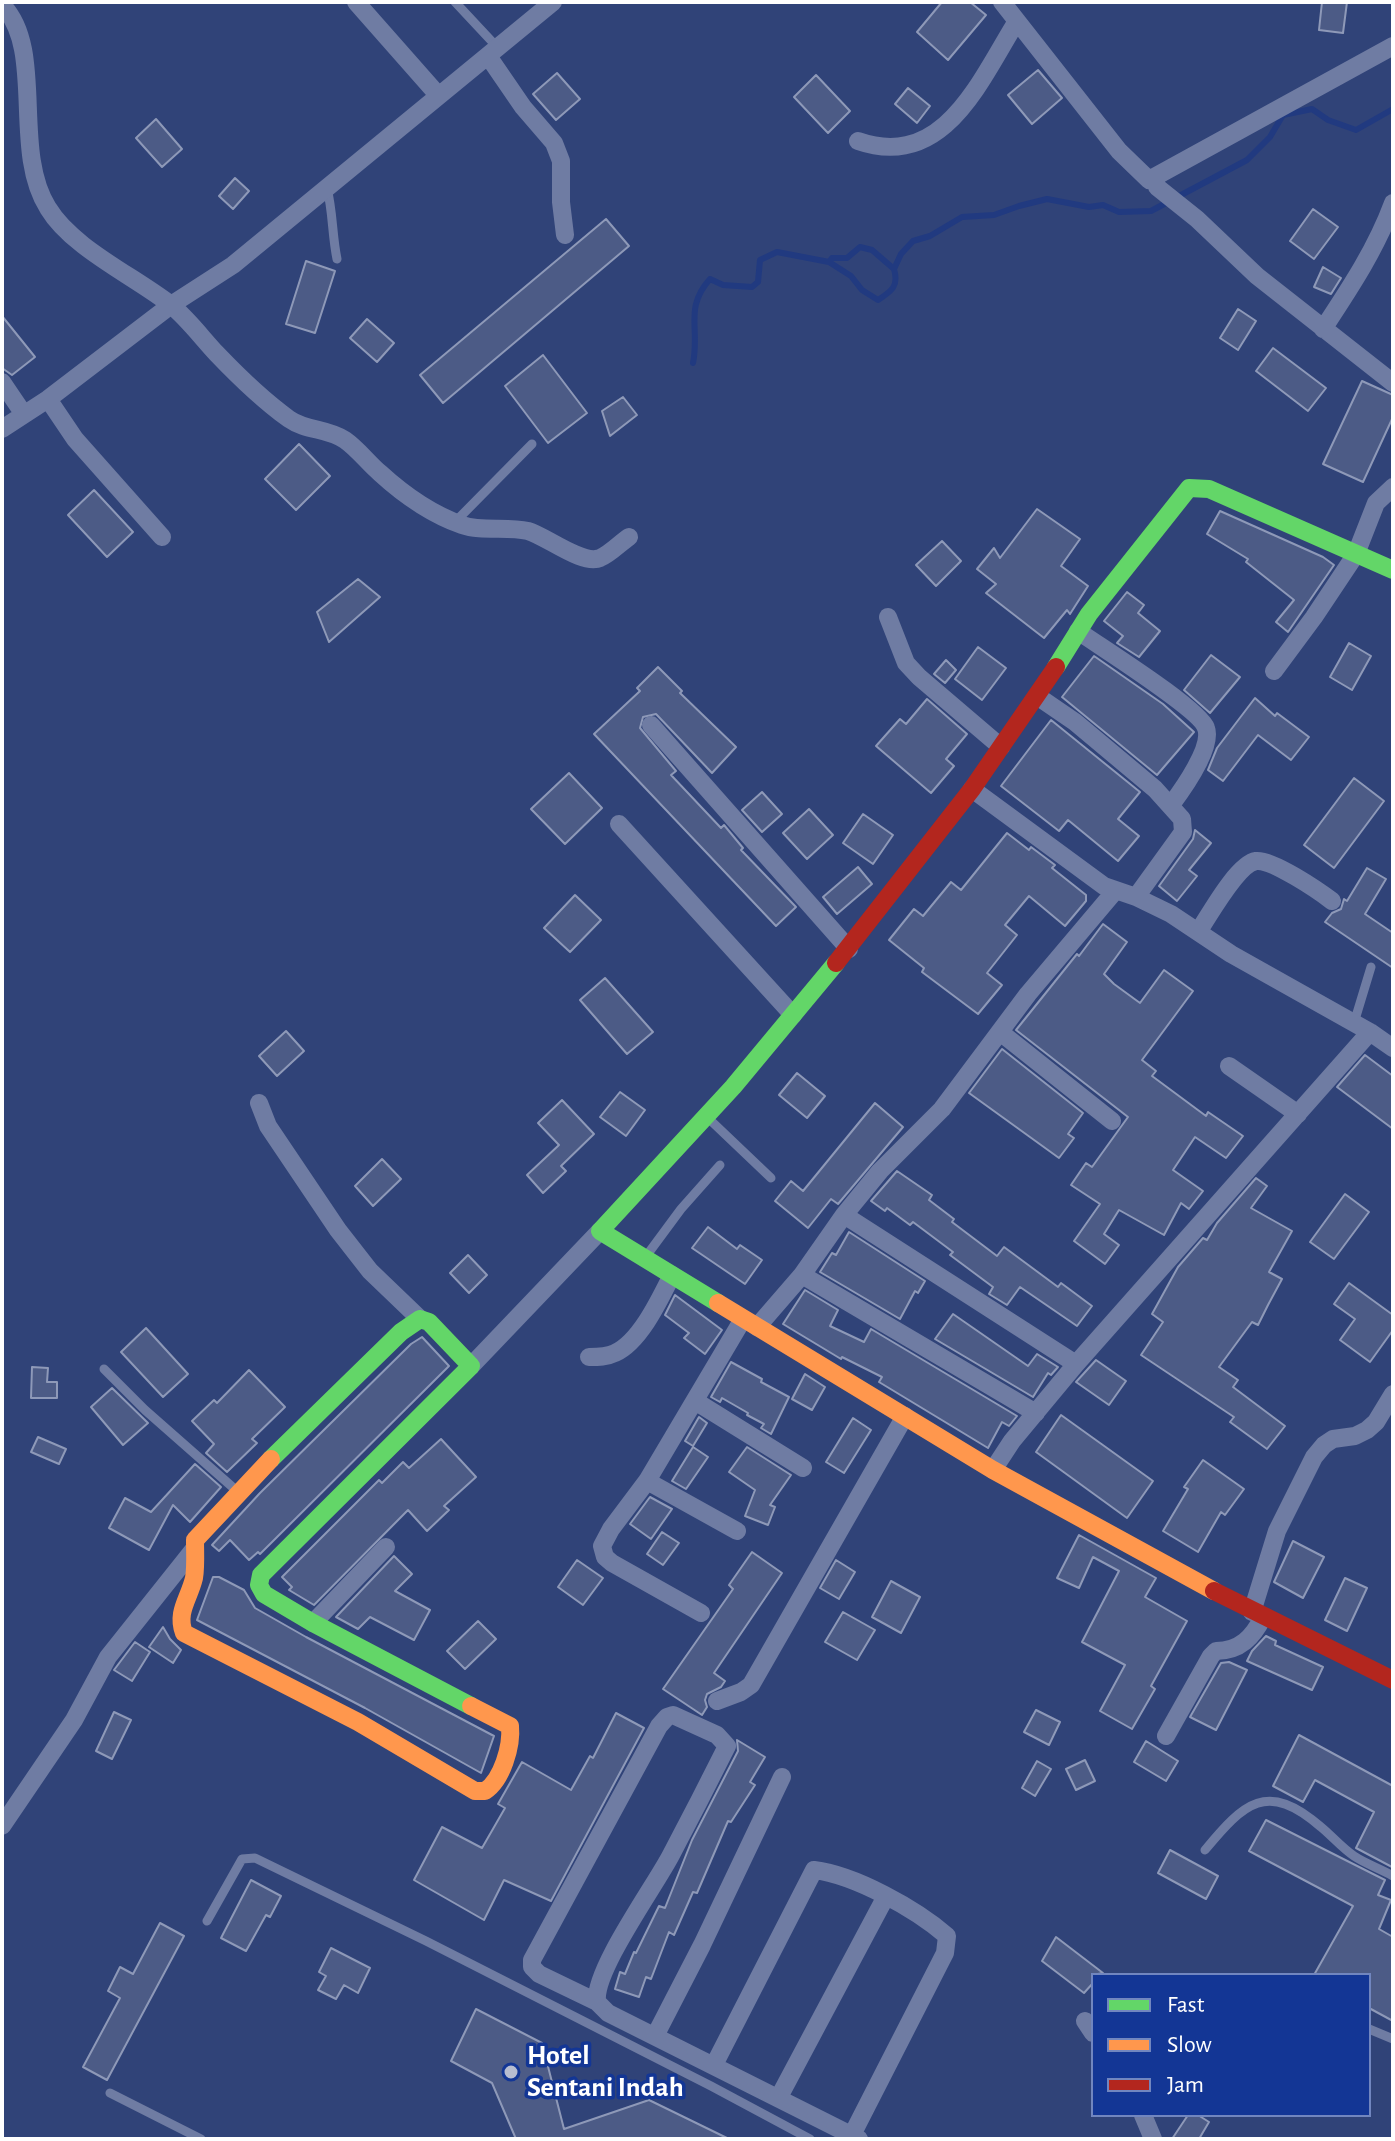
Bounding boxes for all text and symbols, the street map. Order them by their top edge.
legend [1091,1973,1371,2117]
text: Fast [1167,1993,1204,2017]
text: Slow [1167,2033,1212,2057]
place label: Hotel Sentani Indah [527,2039,684,2105]
marker: Hotel Sentani Indah [502,2063,520,2081]
text: Jam [1167,2073,1204,2097]

